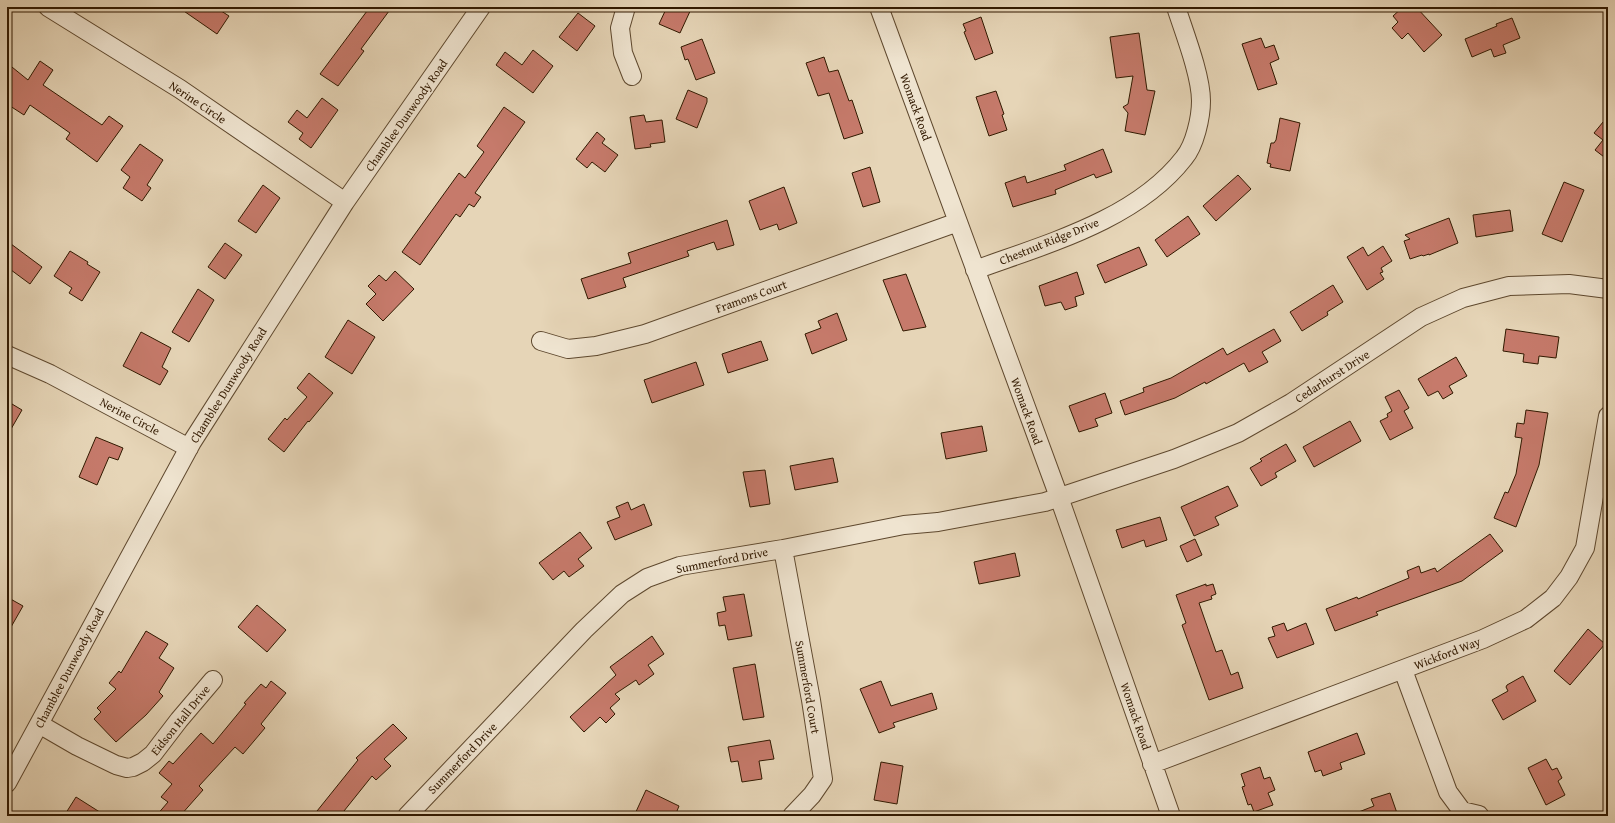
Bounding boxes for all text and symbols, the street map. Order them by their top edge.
street label: Chamblee Dunwoody Road [361,55,452,175]
street label: Womack Road [896,71,936,144]
street label: Nerine Circle [166,77,230,128]
street label: Chestnut Ridge Drive [997,213,1102,269]
street label: Framons Court [713,275,790,317]
street label: Chamblee Dunwoody Road [185,323,271,446]
street label: Cedarhurst Drive [1291,345,1373,407]
street label: Womack Road [1007,375,1047,448]
street label: Nerine Circle [97,393,163,439]
street label: Summerford Drive [675,543,770,577]
street label: Chamblee Dunwoody Road [30,605,108,731]
street label: Wickford Way [1411,633,1483,673]
street label: Summerford Court [791,639,825,736]
street label: Womack Road [1117,680,1156,753]
street label: Eidson Hall Drive [146,681,214,759]
street label: Summerford Drive [423,718,501,797]

